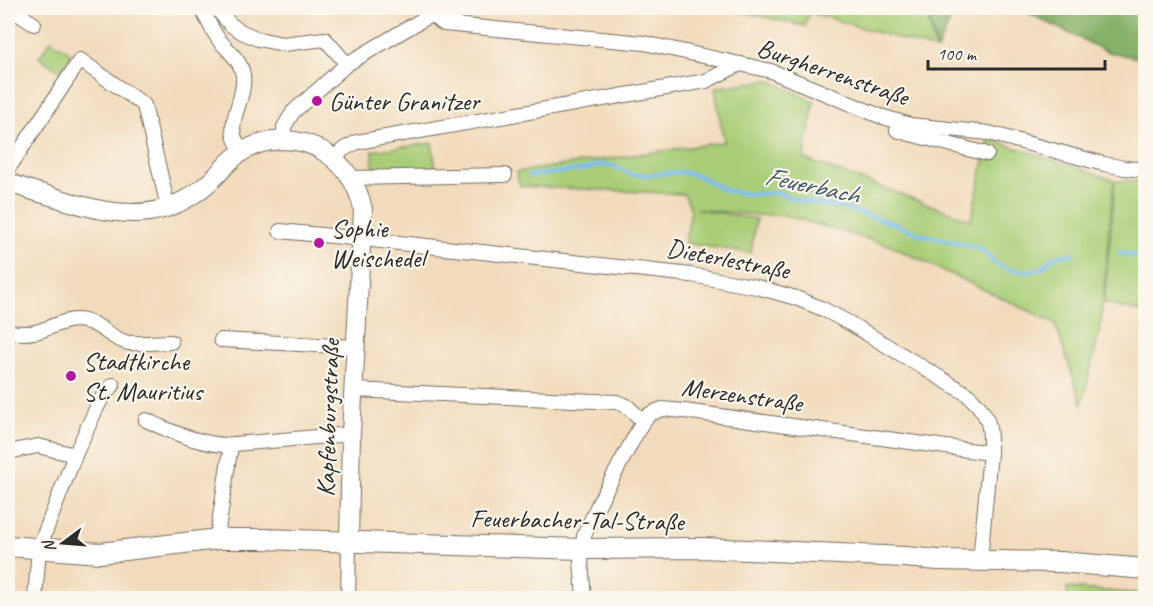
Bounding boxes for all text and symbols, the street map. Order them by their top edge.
street label: Burgherrenstraße [753,31,915,114]
scale bar [928,33,1105,71]
text: 100 m [937,43,978,65]
place label: Günter Granitzer [329,85,481,118]
marker: Günter Granitzer [310,94,324,108]
water label: Feuerbach [762,158,865,212]
place label: Sophie Weischedel [331,212,429,275]
street label: Dieterlestraße [664,231,795,288]
marker: Sophie Weischedel [312,236,326,250]
street label: Kapfenburgstraße [309,336,347,497]
place label: Stadtkirche St. Mauritius [83,345,204,408]
marker: Stadtkirche St. Mauritius [64,369,78,383]
street label: Merzenstraße [680,370,807,420]
street label: Feuerbacher-Tal-Straße [470,502,686,538]
north arrow [33,513,93,573]
text: N [38,536,61,554]

